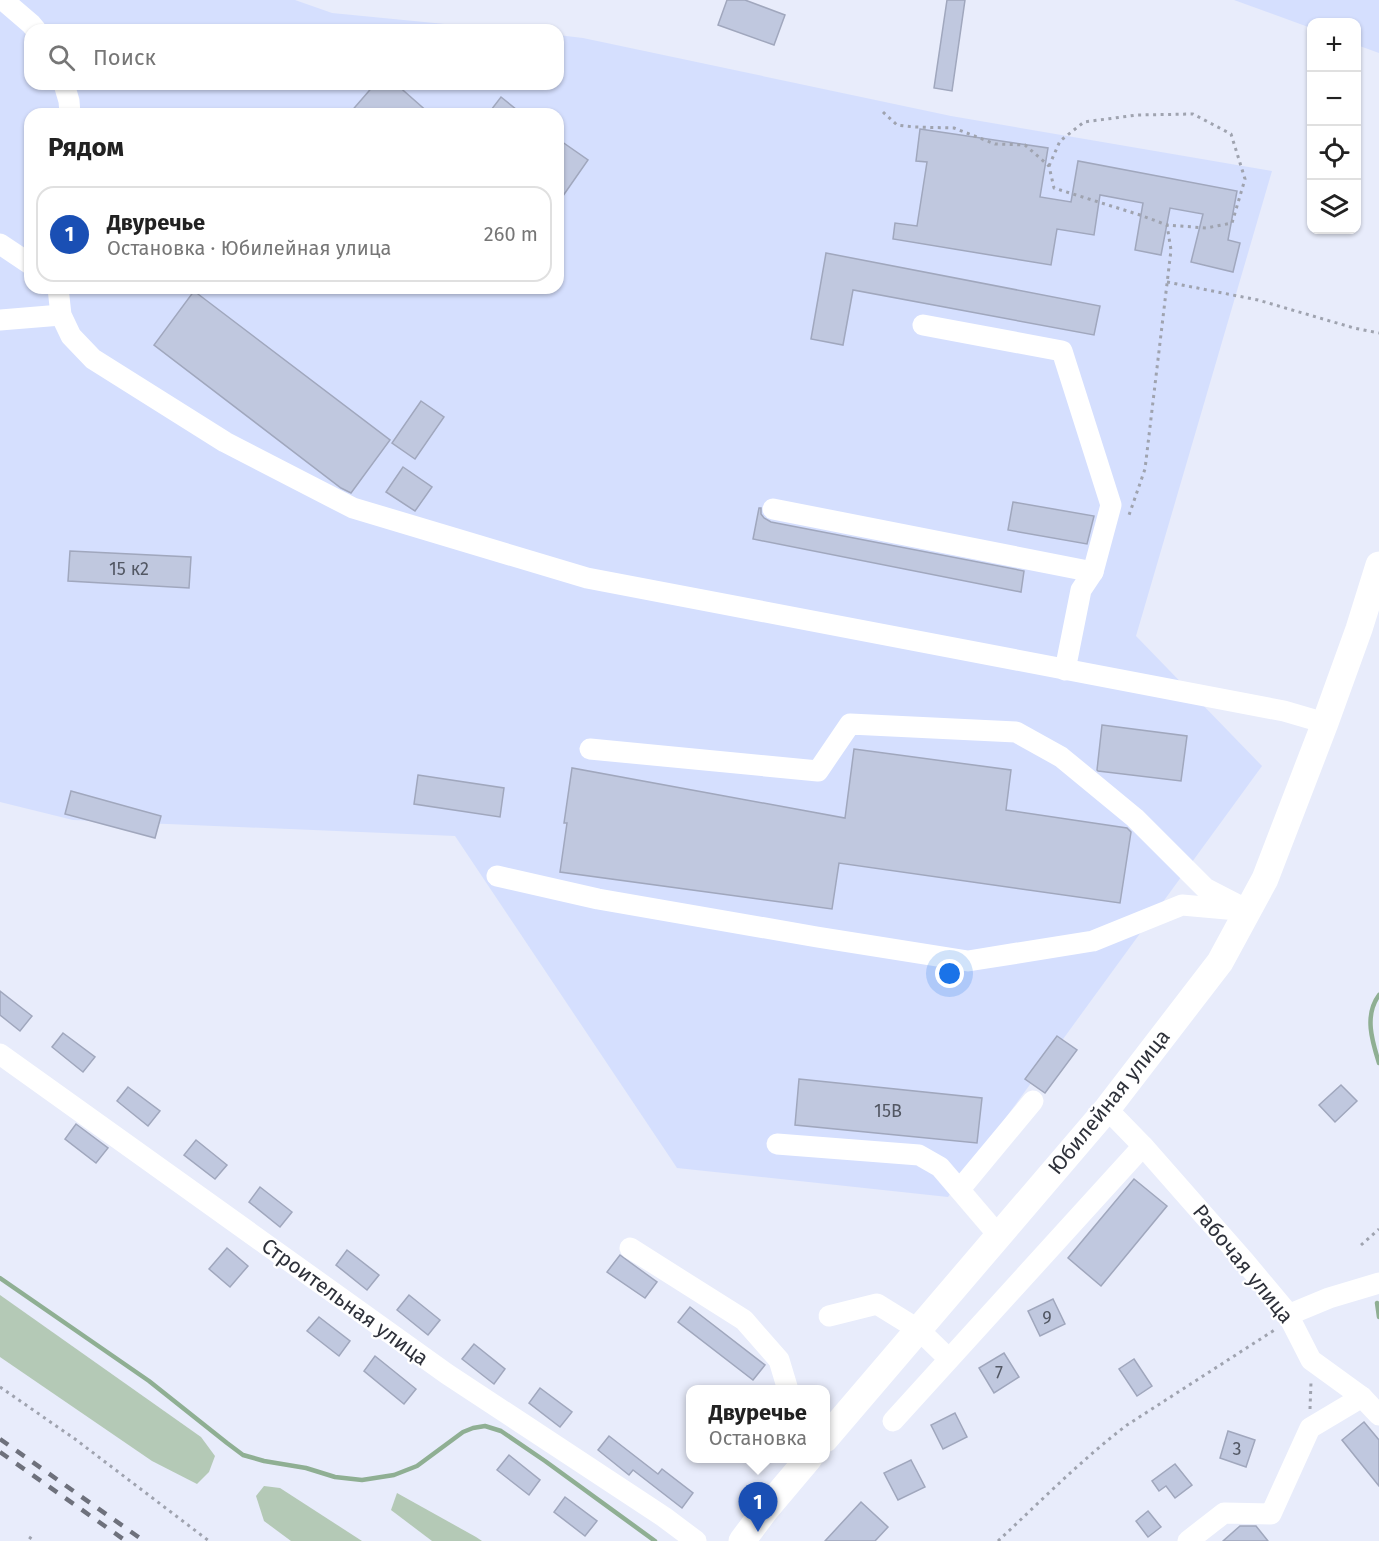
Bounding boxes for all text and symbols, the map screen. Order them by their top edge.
map controls [1307,18,1361,234]
button: + [1307,18,1361,72]
search box [24,24,564,90]
icon: search [45,41,78,74]
text: Поиск [93,44,156,71]
button: − [1307,72,1361,126]
button: locate [1307,126,1361,180]
text: Рядом [48,132,124,163]
button: layers [1307,180,1361,234]
text: Двуречье [107,209,205,236]
text: 1 [65,222,74,246]
text: 260 m [484,222,538,246]
text: Остановка · Юбилейная улица [107,236,391,260]
house number: 15 к2 [109,558,149,580]
your location [935,959,964,988]
street label: Юбилейная улица [1042,1024,1176,1180]
house number: 15В [874,1100,902,1122]
street label: Рабочая улица [1187,1199,1299,1329]
street label: Строительная улица [256,1233,434,1371]
house number: 9 [1042,1307,1052,1329]
house number: 7 [995,1362,1003,1384]
popup [686,1385,830,1463]
text: Двуречье [709,1399,807,1426]
text: Остановка [709,1426,807,1450]
house number: 3 [1233,1438,1241,1460]
pin: 1 [738,1482,777,1532]

